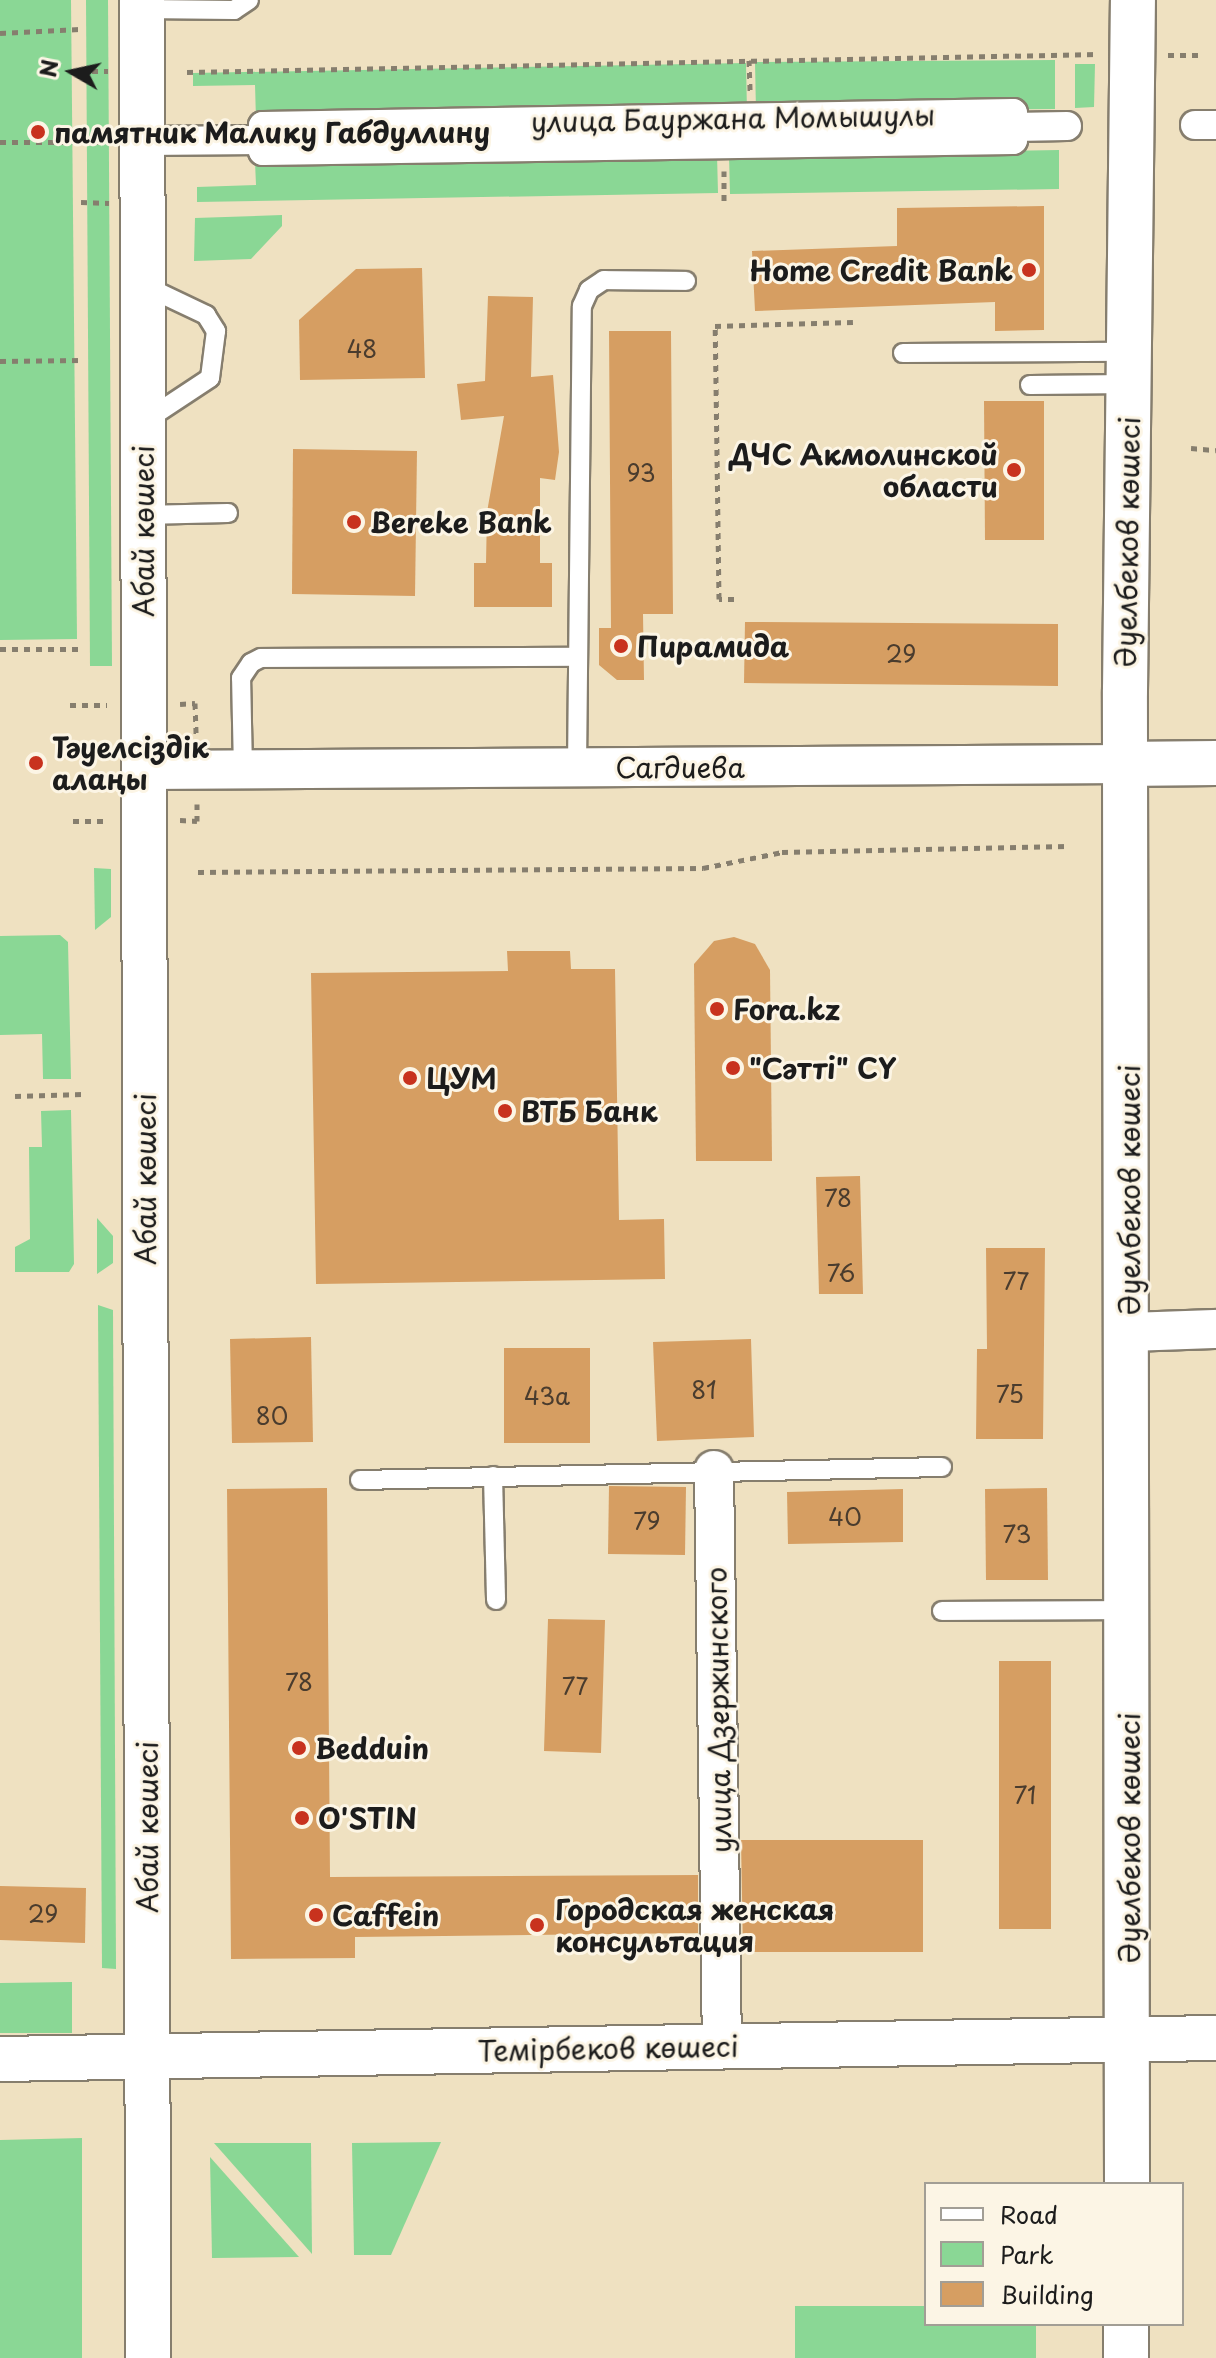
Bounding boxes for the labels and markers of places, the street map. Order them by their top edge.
place label: памятник Малику Габдуллину [54,115,493,149]
marker: памятник Малику Габдуллину [29,123,47,141]
place label: Home Credit Bank [750,253,1013,287]
marker: Home Credit Bank [1020,261,1038,279]
place label: ДЧС Акмолинской области [728,437,998,503]
marker: ДЧС Акмолинской области [1005,461,1023,479]
place label: Bereke Bank [370,505,552,539]
marker: Bereke Bank [345,513,363,531]
place label: Пирамида [637,629,789,663]
marker: Пирамида [612,637,630,655]
place label: Тәуелсіздік алаңы [52,730,209,796]
marker: Тәуелсіздік алаңы [27,754,45,772]
place label: Fora.kz [733,992,840,1026]
marker: Fora.kz [708,1000,726,1018]
place label: "Сәтті" СY [749,1051,897,1085]
marker: "Сәтті" СY [724,1059,742,1077]
place label: ЦУМ [426,1061,497,1095]
marker: ЦУМ [401,1069,419,1087]
place label: ВТБ Банк [521,1094,660,1128]
marker: ВТБ Банк [496,1102,514,1120]
place label: Bedduin [315,1731,429,1765]
marker: Bedduin [290,1739,308,1757]
place label: O'STIN [318,1801,417,1835]
marker: O'STIN [293,1809,311,1827]
place label: Городская женская консультация [555,1892,835,1958]
place label: Caffein [332,1898,439,1932]
marker: Caffein [307,1906,325,1924]
marker: Городская женская консультация [526,1914,548,1936]

